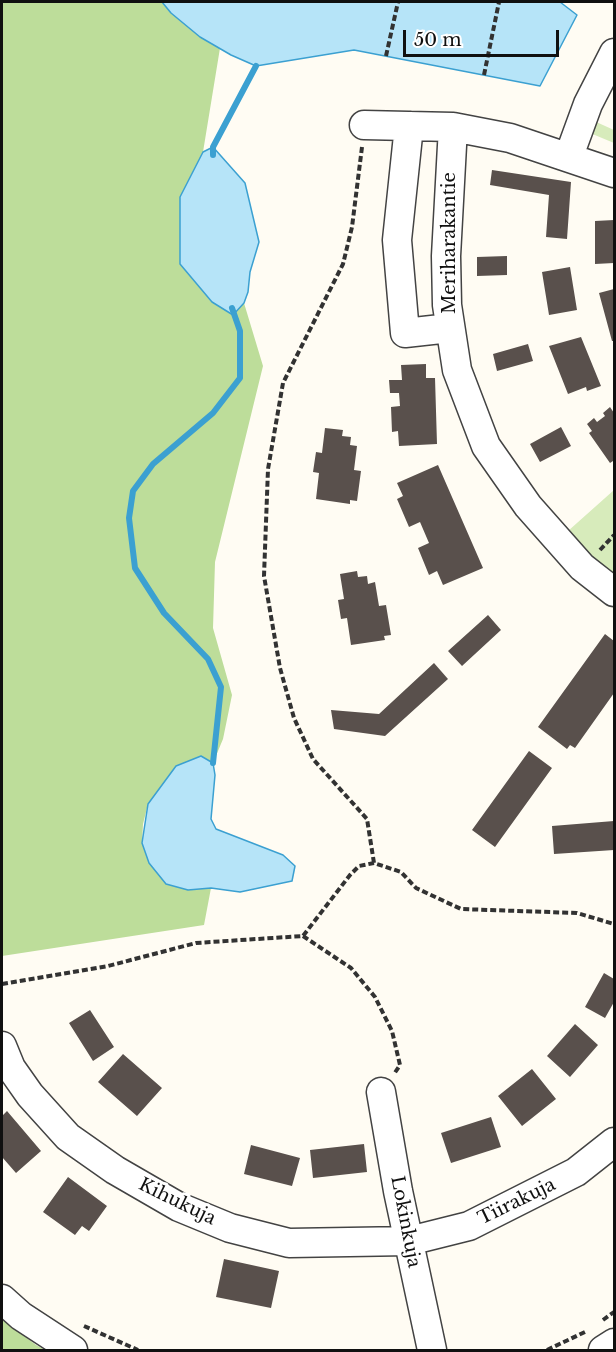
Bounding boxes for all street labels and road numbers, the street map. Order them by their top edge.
street label: Meriharakantie [439,172,461,314]
street label: Kihukuja [135,1174,219,1230]
street label: Lokinkuja [386,1174,424,1270]
street label: Tiirakuja [475,1174,559,1230]

